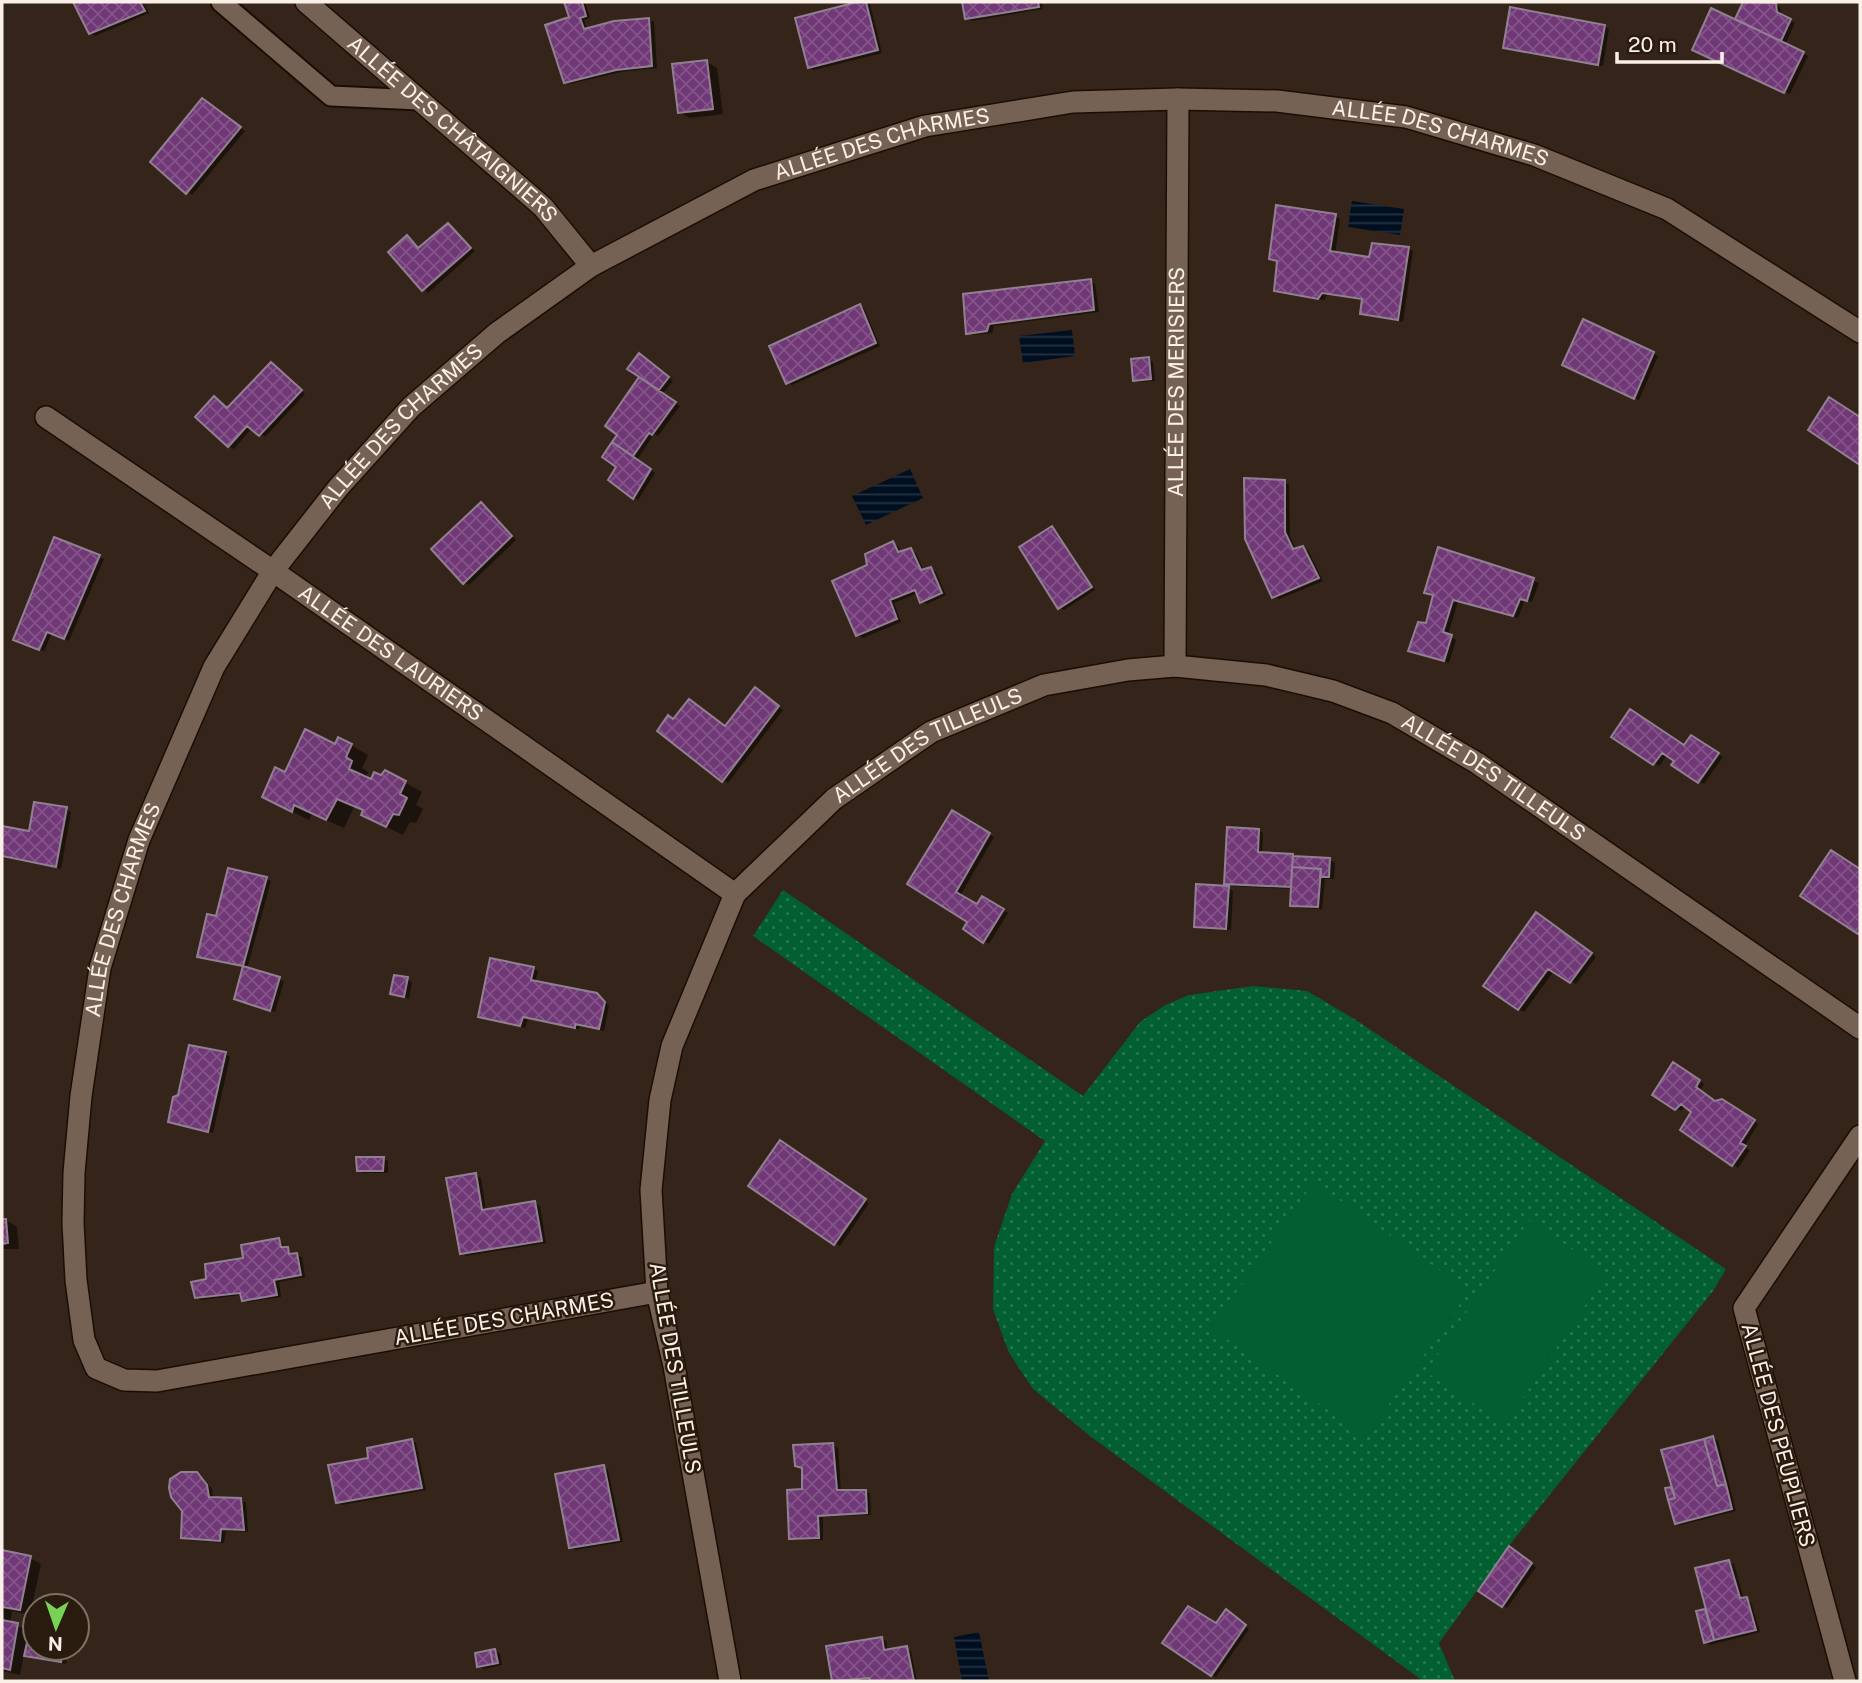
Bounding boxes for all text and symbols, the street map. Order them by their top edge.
scale bar [1617,21,1722,65]
street label: ALLÉE DES CHÂTAIGNIERS [342,31,563,227]
text: 20 m [1628,32,1677,57]
street label: ALLÉE DES CHARMES [1330,95,1553,172]
street label: ALLÉE DES CHARMES [771,103,991,185]
street label: ALLÉE DES MERISIERS [1163,267,1189,497]
street label: ALLÉE DES CHARMES [314,338,488,514]
street label: ALLÉE DES LAURIERS [294,580,488,726]
street label: ALLÉE DES TILLEULS [828,682,1026,808]
street label: ALLÉE DES TILLEULS [1397,708,1590,846]
street label: ALLÉE DES CHARMES [80,799,166,1019]
street label: ALLÉE DES TILLEULS [645,1260,706,1476]
street label: ALLÉE DES CHARMES [392,1287,616,1350]
street label: ALLÉE DES PEUPLIERS [1737,1320,1820,1550]
north arrow [21,1592,91,1662]
text: N [48,1633,63,1655]

